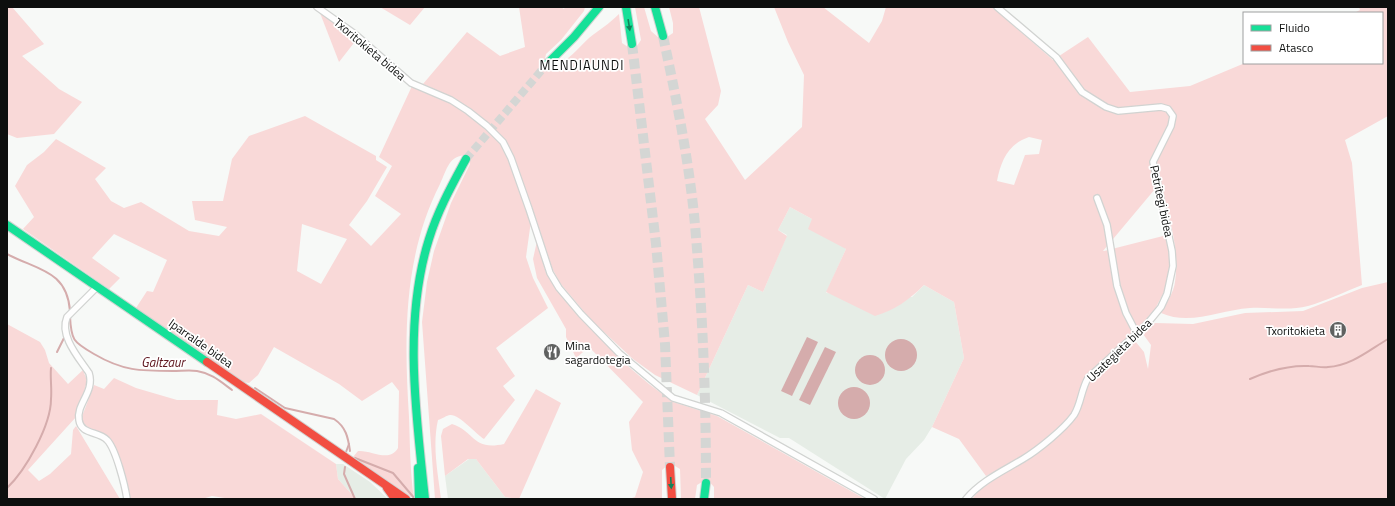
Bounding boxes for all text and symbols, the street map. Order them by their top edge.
legend [1243,12,1383,64]
street label: Txoritokieta bidea [330,13,410,85]
text: Fluido [1279,18,1310,37]
one-way arrow [626,19,632,32]
text: Atasco [1279,38,1313,57]
district label: MENDIAUNDI [540,55,624,75]
street label: Petritegi bidea [1145,163,1179,239]
street label: Iparralde bidea [165,314,237,372]
street label: Usategieta bidea [1082,314,1156,386]
building icon: Txoritokieta [1328,320,1348,340]
place label: Txoritokieta [1266,321,1325,340]
place label: Mina sagardotegia [565,336,631,369]
restaurant icon: Mina sagardotegia [542,342,562,362]
water label: Galtzaur [141,352,187,372]
one-way arrow [668,477,675,489]

